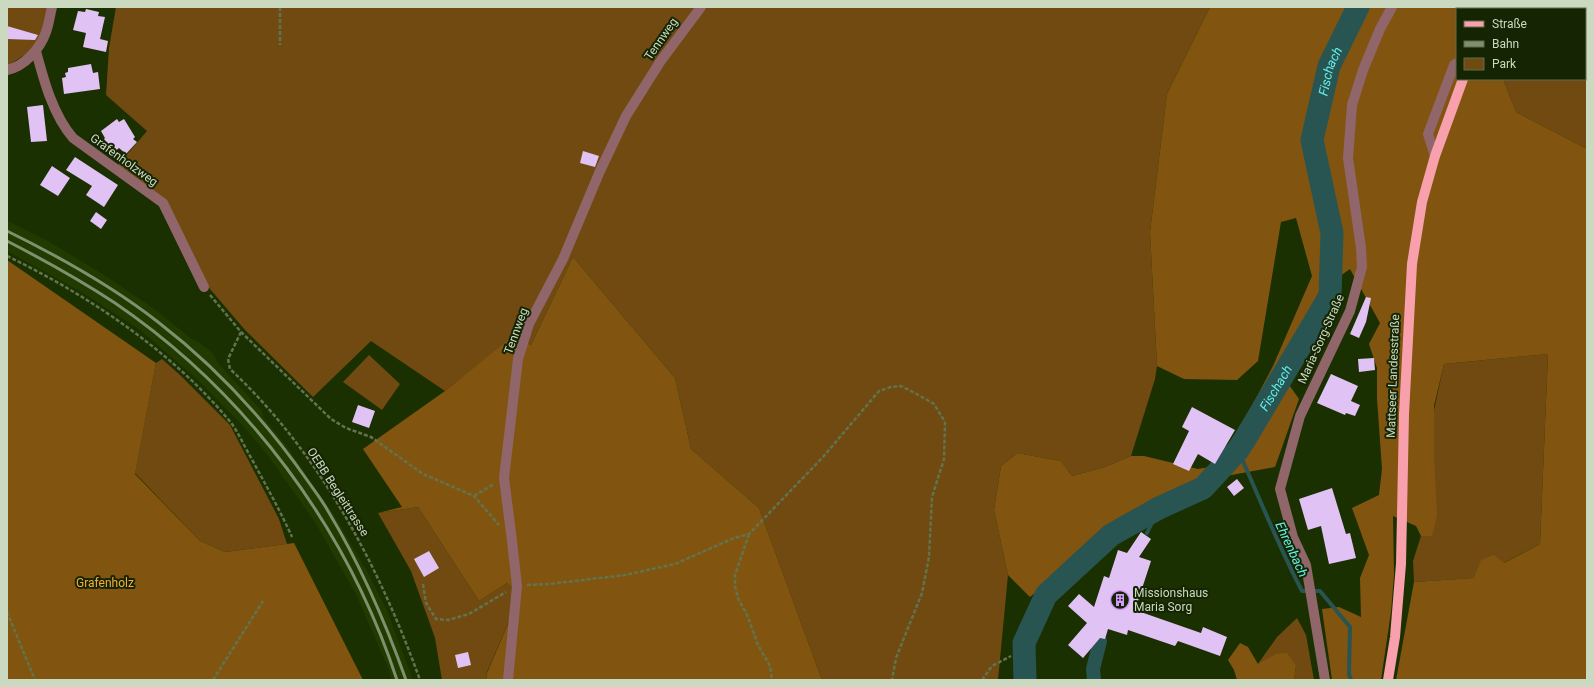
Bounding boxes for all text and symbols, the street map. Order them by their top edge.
legend [1456,8,1586,80]
street label: Tennweg [641,15,681,63]
text: Straße [1492,17,1527,31]
text: Bahn [1492,37,1519,51]
water label: Fischach [1315,45,1345,97]
text: Park [1492,57,1517,71]
street label: Grafenholzweg [88,131,160,189]
street label: Maria-Sorg-Straße [1295,292,1347,386]
street label: Tennweg [501,306,531,356]
street label: Mattseer Landesstraße [1384,314,1402,438]
water label: Fischach [1257,362,1295,414]
street label: OEBB Begleittrasse [304,445,372,539]
water label: Ehrenbach [1272,519,1311,579]
park label: Grafenholz [76,576,134,590]
place label: Missionshaus Maria Sorg [1134,586,1208,614]
building icon: Missionshaus Maria Sorg [1109,589,1131,611]

